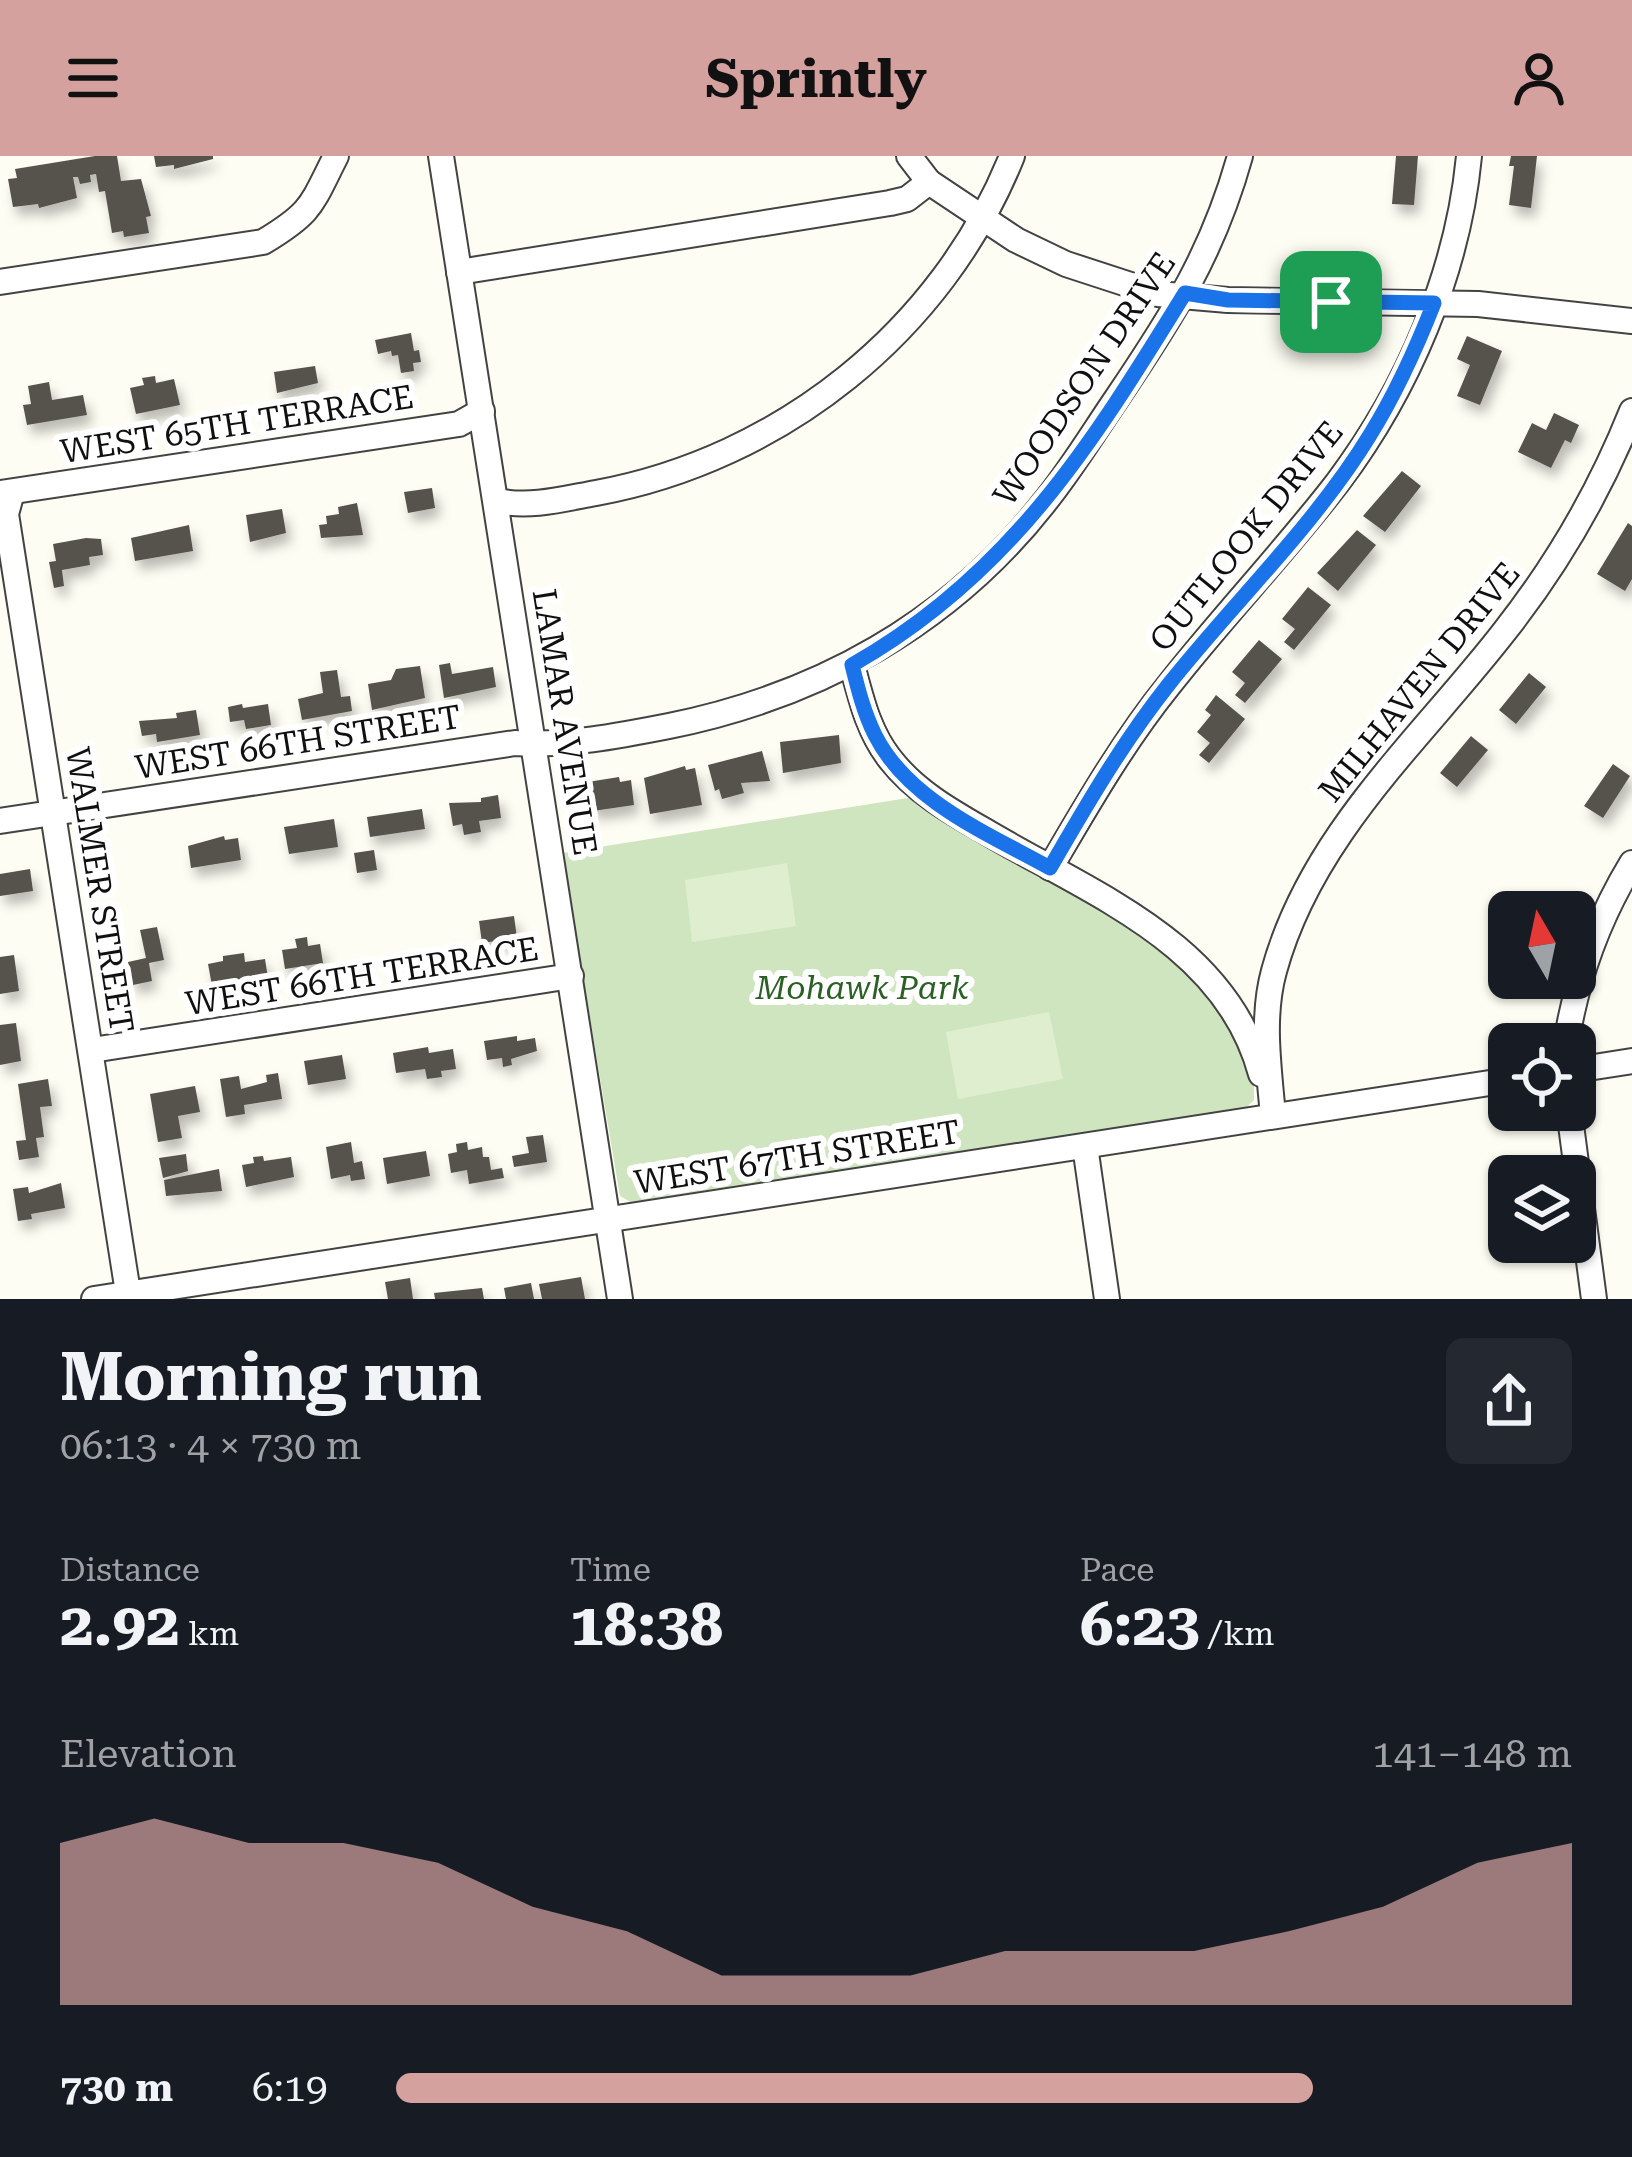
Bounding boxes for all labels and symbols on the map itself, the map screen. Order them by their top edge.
street label: WOODSON DRIVE [985,245,1183,513]
pin [1280,251,1382,353]
street label: WEST 65TH TERRACE [58,377,416,471]
street label: OUTLOOK DRIVE [1141,413,1351,659]
street label: MILHAVEN DRIVE [1310,554,1528,810]
street label: LAMAR AVENUE [525,586,605,858]
street label: WEST 66TH STREET [132,697,464,787]
street label: WALMER STREET [58,744,142,1036]
north arrow [1488,891,1596,999]
street label: WEST 66TH TERRACE [183,929,541,1023]
park label: Mohawk Park [754,968,969,1007]
street label: WEST 67TH STREET [631,1112,963,1202]

